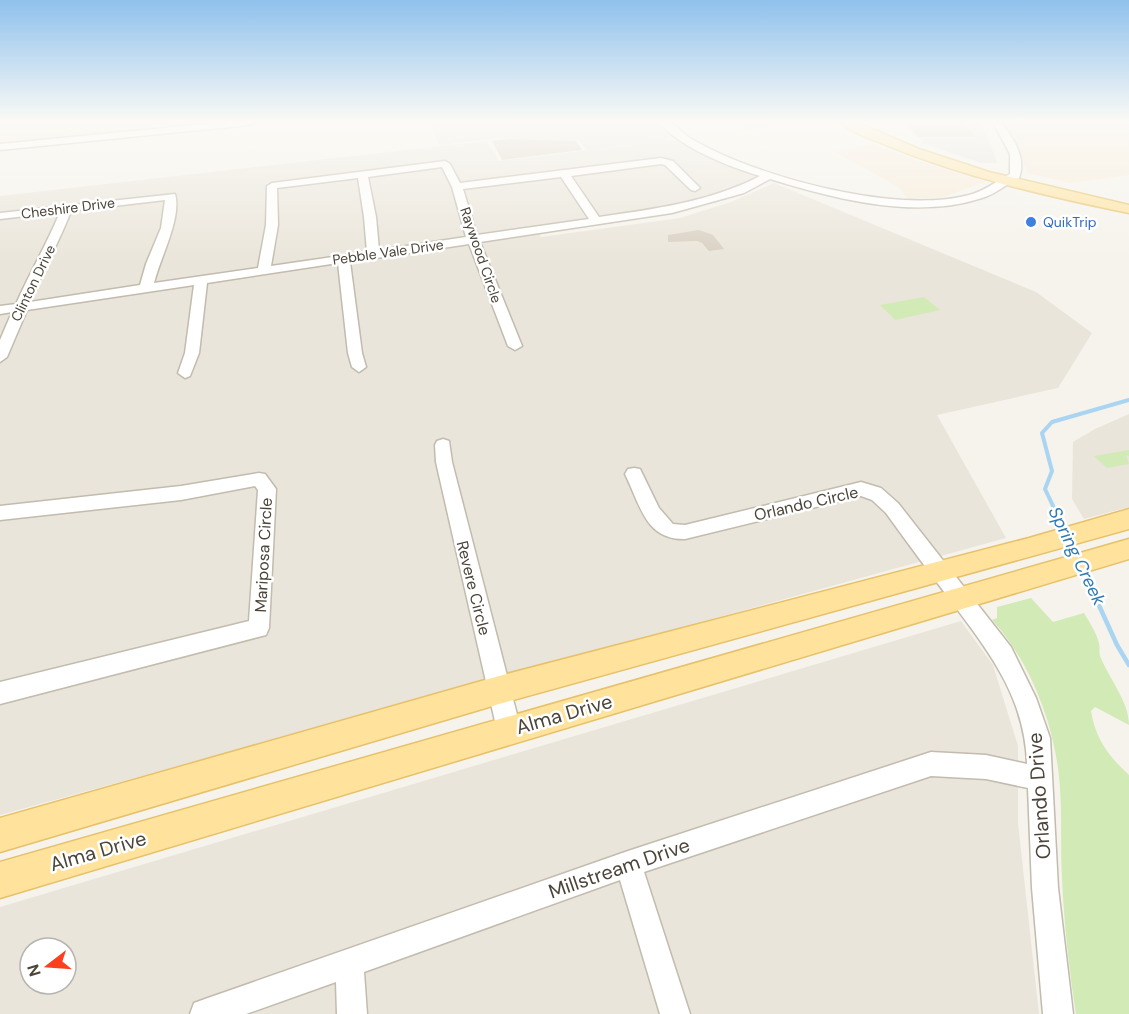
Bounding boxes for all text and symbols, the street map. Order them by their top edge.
street label: Cheshire Drive [20,193,116,223]
street label: Raywood Circle [456,205,506,305]
place label: QuikTrip [1043,213,1097,231]
marker: QuikTrip [1024,215,1038,229]
street label: Pebble Vale Drive [331,235,445,269]
street label: Clinton Drive [7,242,59,324]
street label: Orlando Circle [752,481,860,526]
street label: Mariposa Circle [250,497,277,613]
water label: Spring Creek [1043,503,1112,610]
street label: Revere Circle [452,539,495,638]
street label: Alma Drive [513,688,615,740]
street label: Orlando Drive [1022,732,1056,860]
street label: Alma Drive [47,825,149,877]
street label: Millstream Drive [545,832,693,904]
north arrow [18,936,78,996]
text: N [22,962,46,979]

